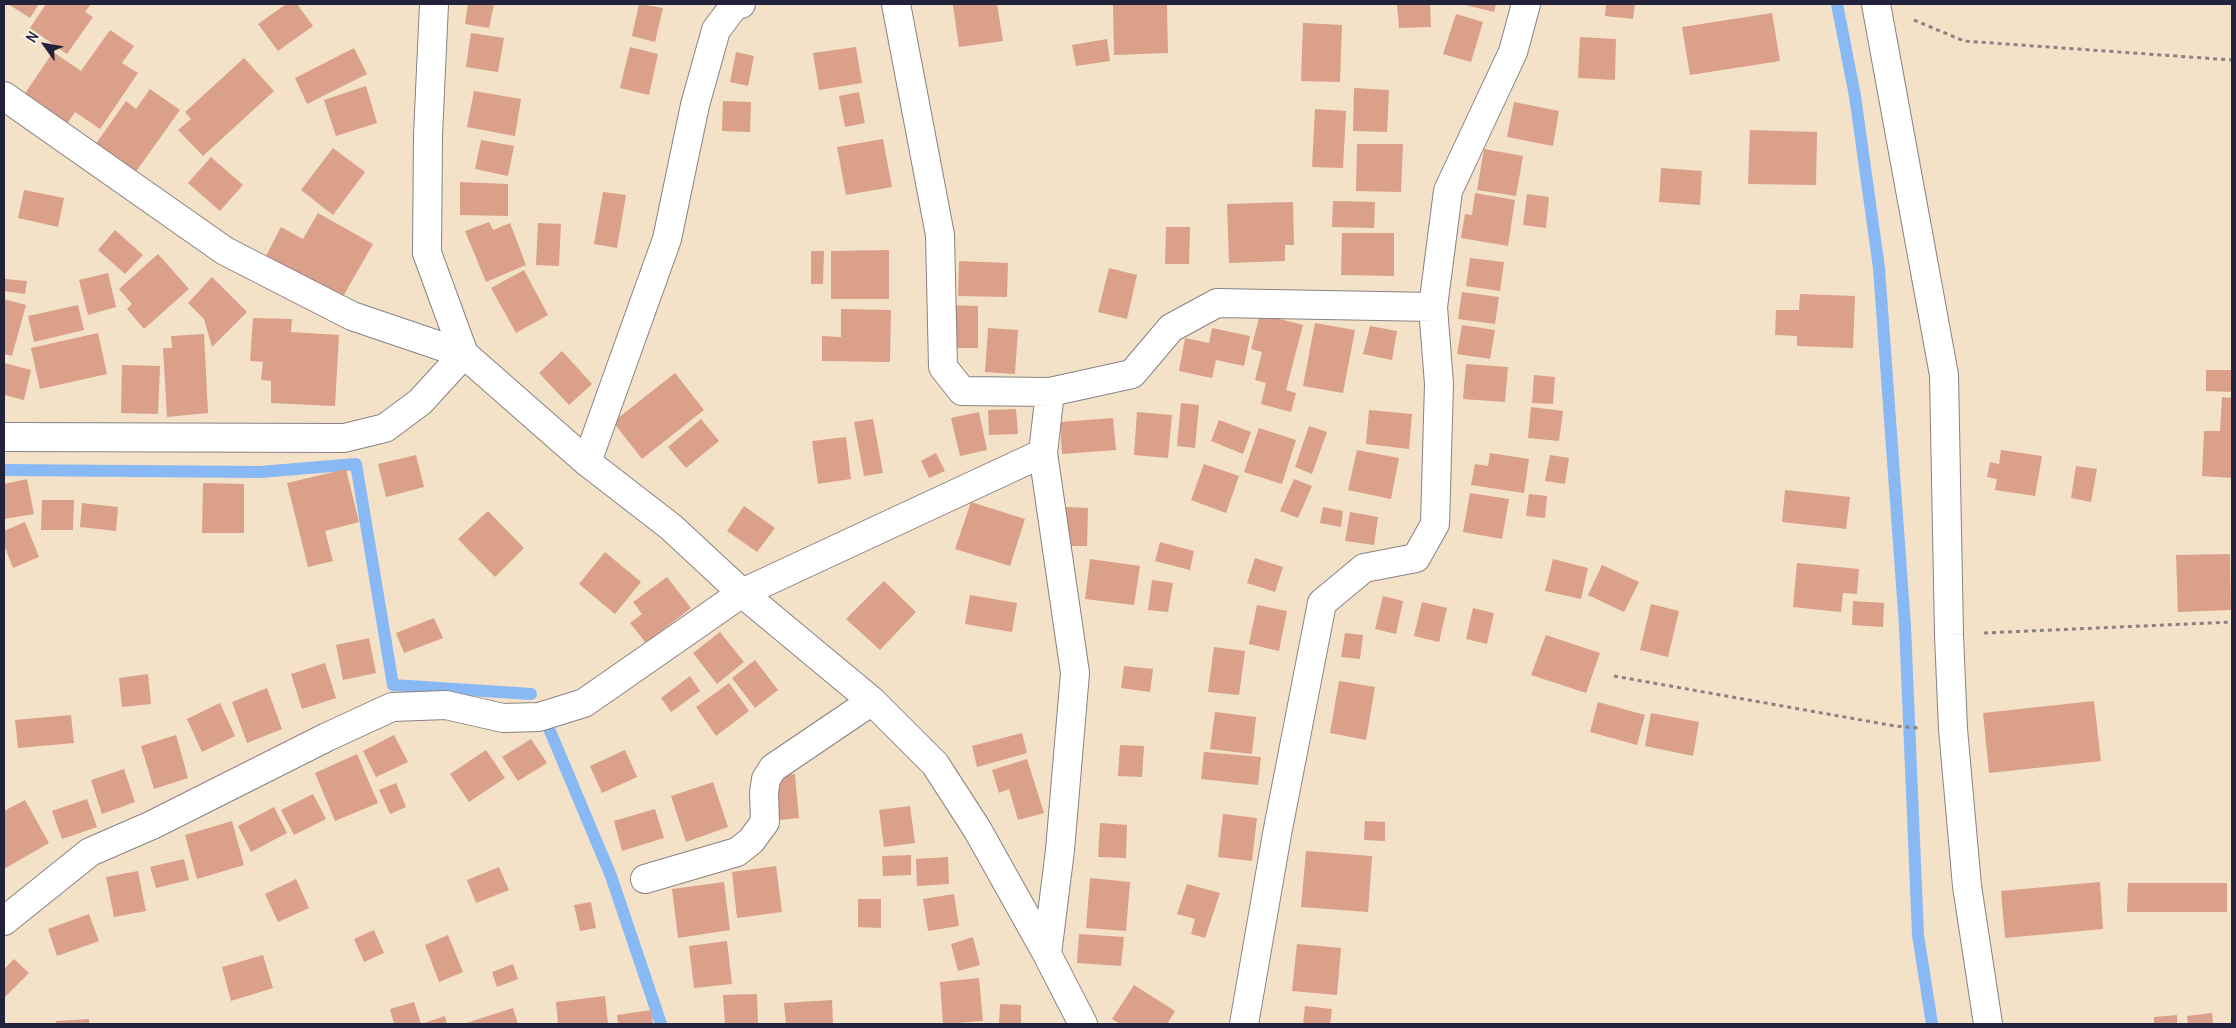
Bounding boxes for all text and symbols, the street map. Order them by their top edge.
north arrow [20,20,70,70]
text: N [22,28,42,46]

